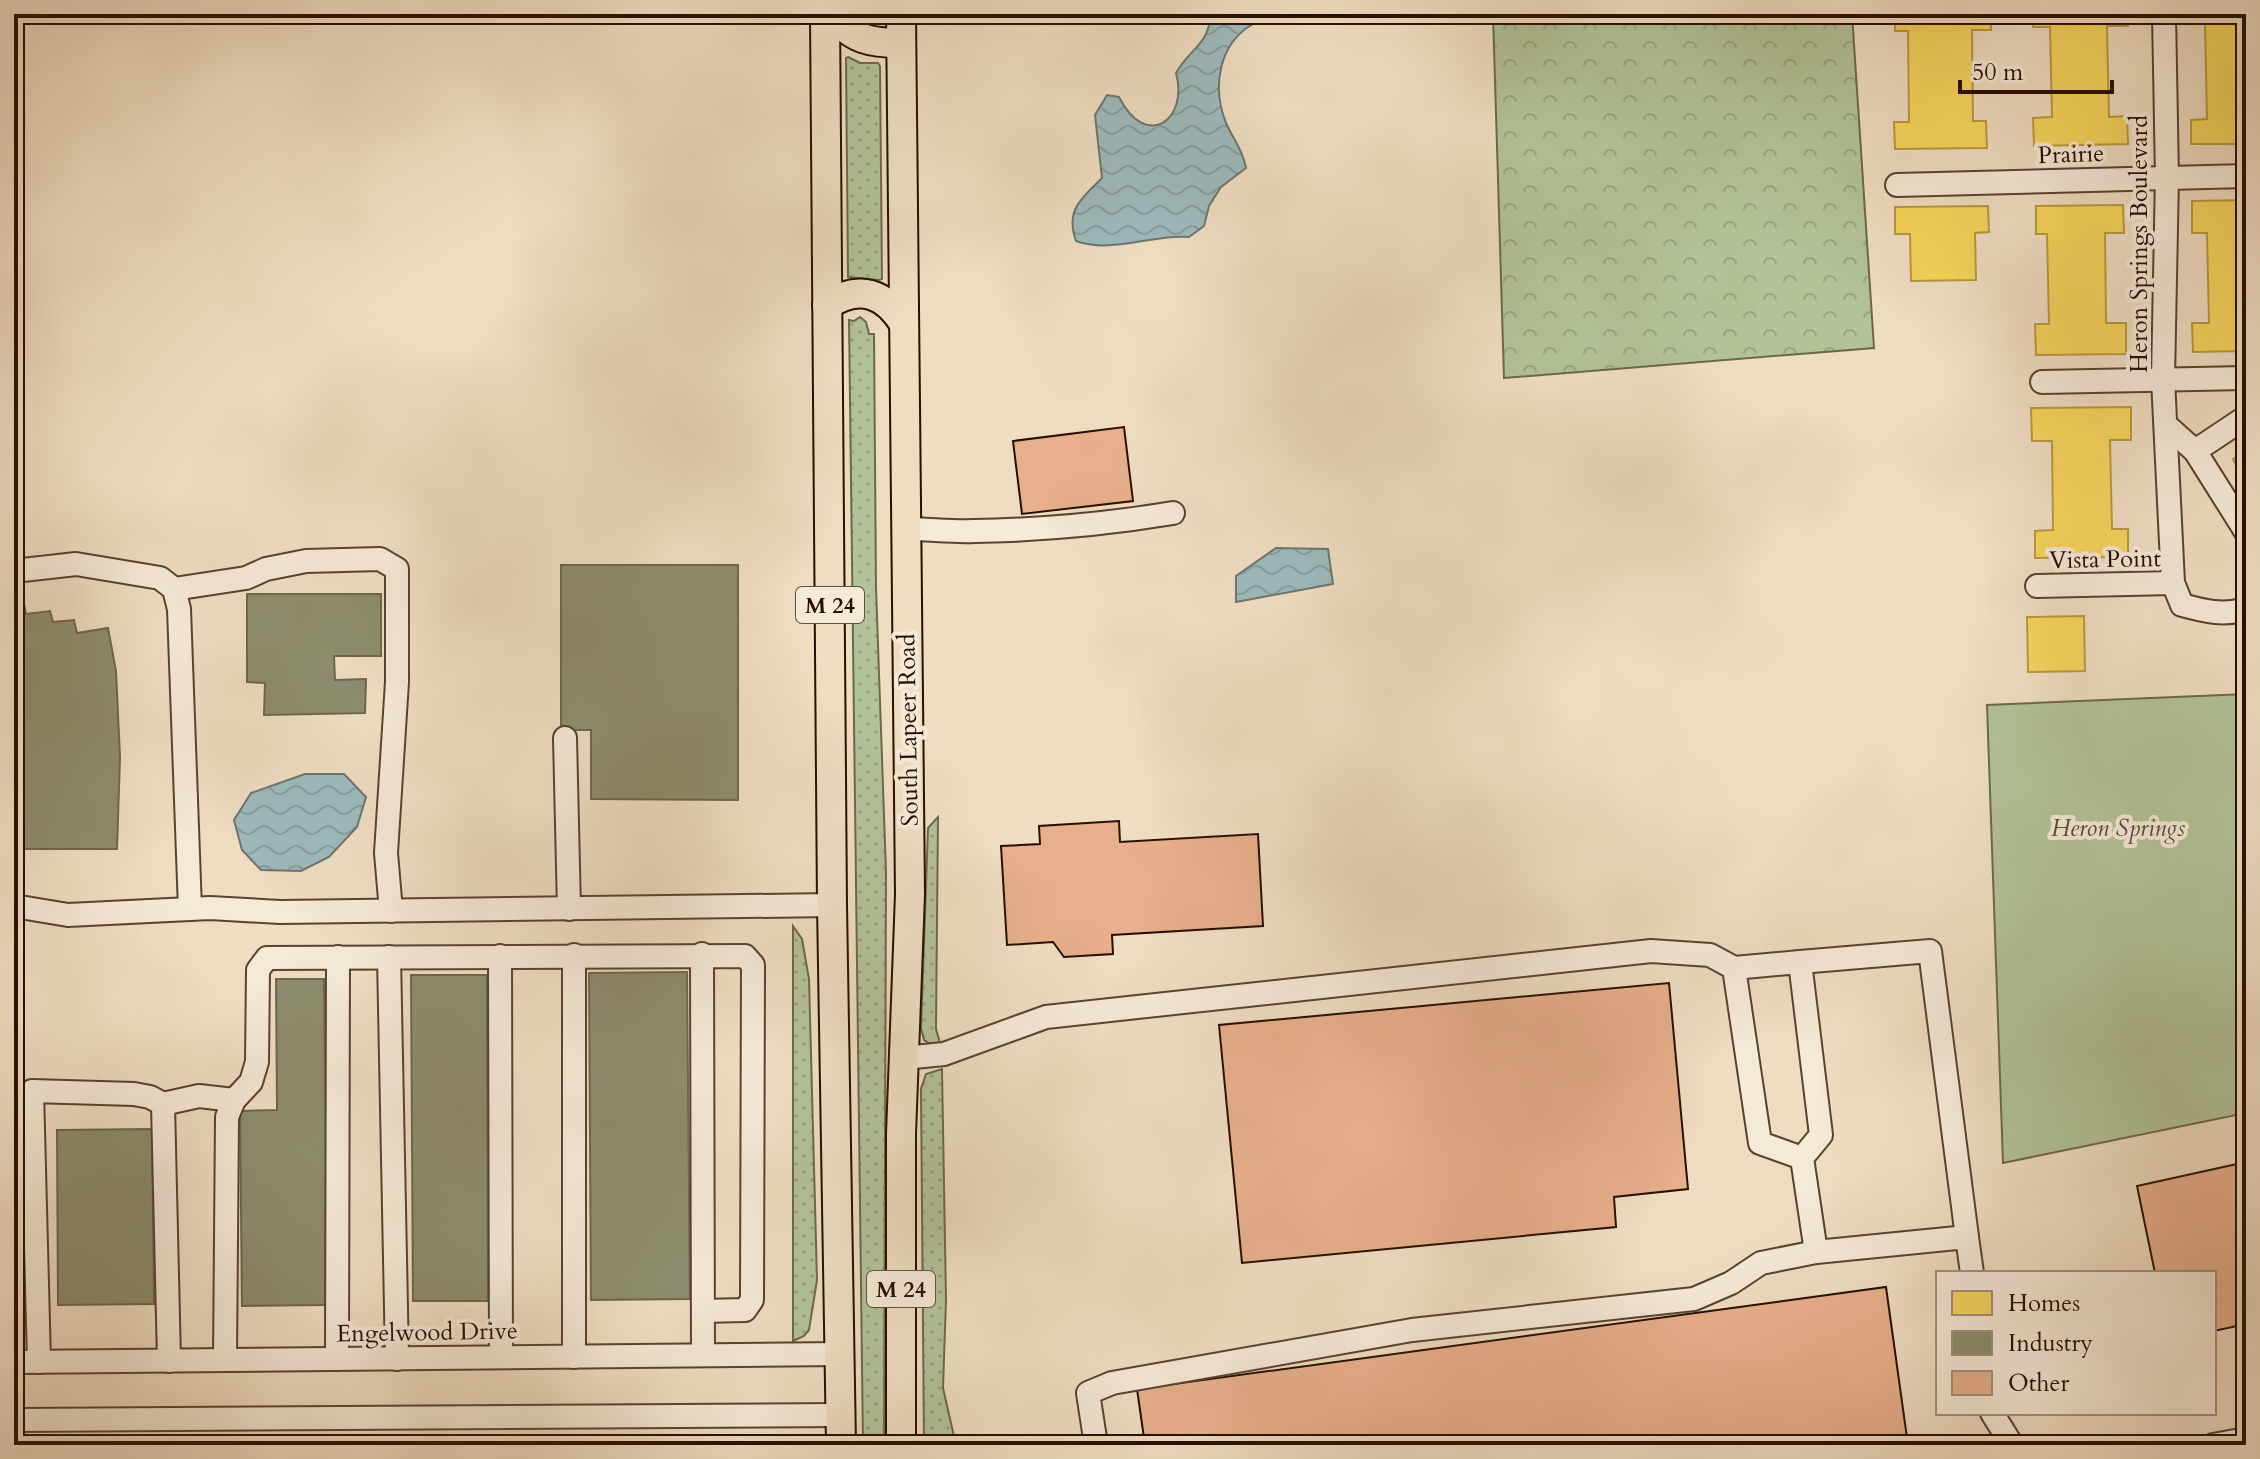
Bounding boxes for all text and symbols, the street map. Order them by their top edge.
scale bar [1960,44,2112,94]
text: 50 m [1972,56,2024,89]
street label: Heron Springs Boulevard [2123,115,2156,373]
street label: Prairie [2037,137,2105,172]
street label: Vista Point [2049,542,2162,577]
road number: M 24 [796,587,864,623]
street label: South Lapeer Road [890,633,927,827]
park label: Heron Springs [2051,812,2185,845]
road number: M 24 [867,1271,935,1307]
legend [1936,1271,2216,1415]
text: Homes [2008,1287,2080,1320]
street label: Engelwood Drive [336,1314,518,1351]
text: Industry [2008,1327,2093,1360]
text: Other [2008,1367,2069,1400]

